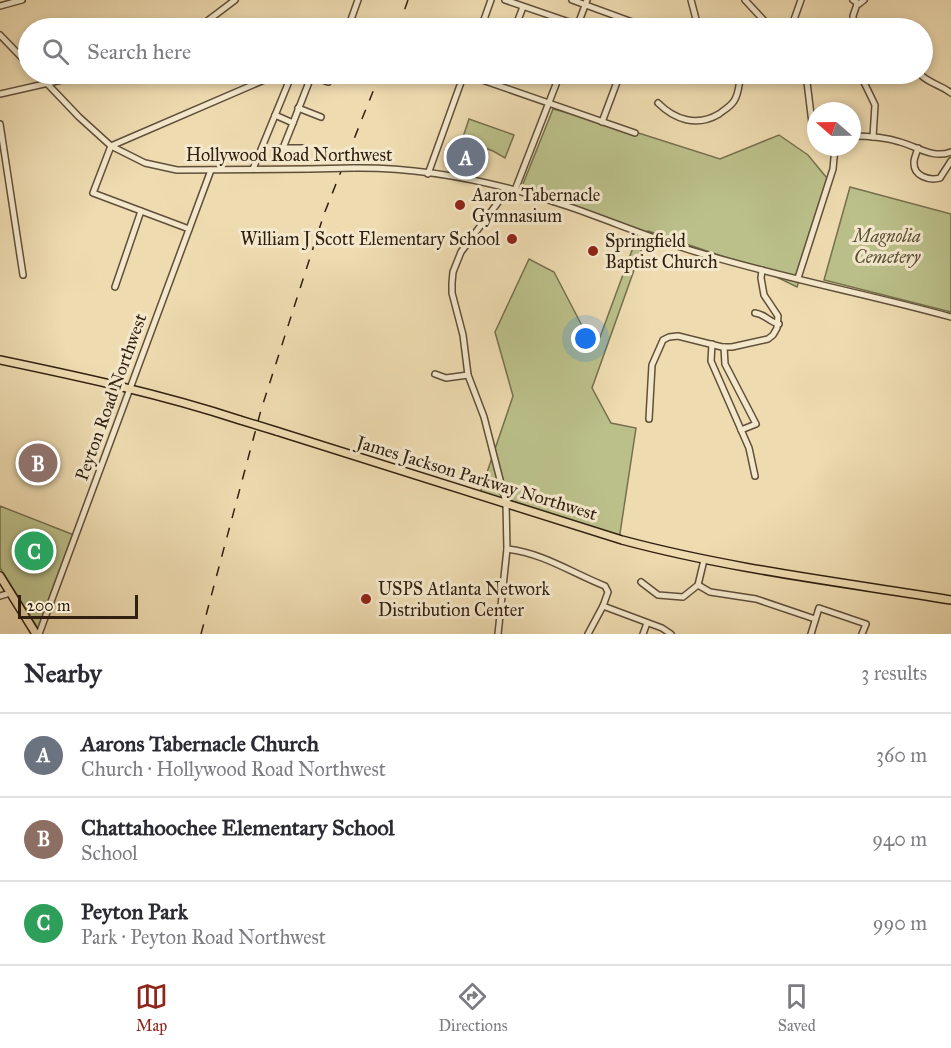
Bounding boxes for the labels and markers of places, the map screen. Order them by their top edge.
pin: A [446,134,486,180]
place label: Aaron Tabernacle Gymnasium [471,184,600,227]
marker: Aaron Tabernacle Gymnasium [453,198,467,212]
place label: William J Scott Elementary School [240,228,500,251]
place label: Springfield Baptist Church [605,230,718,273]
marker: William J Scott Elementary School [505,232,519,246]
marker: Springfield Baptist Church [586,244,600,258]
pin: B [18,440,57,486]
pin: C [15,528,54,574]
place label: USPS Atlanta Network Distribution Center [378,578,551,621]
marker: USPS Atlanta Network Distribution Center [359,592,373,606]

